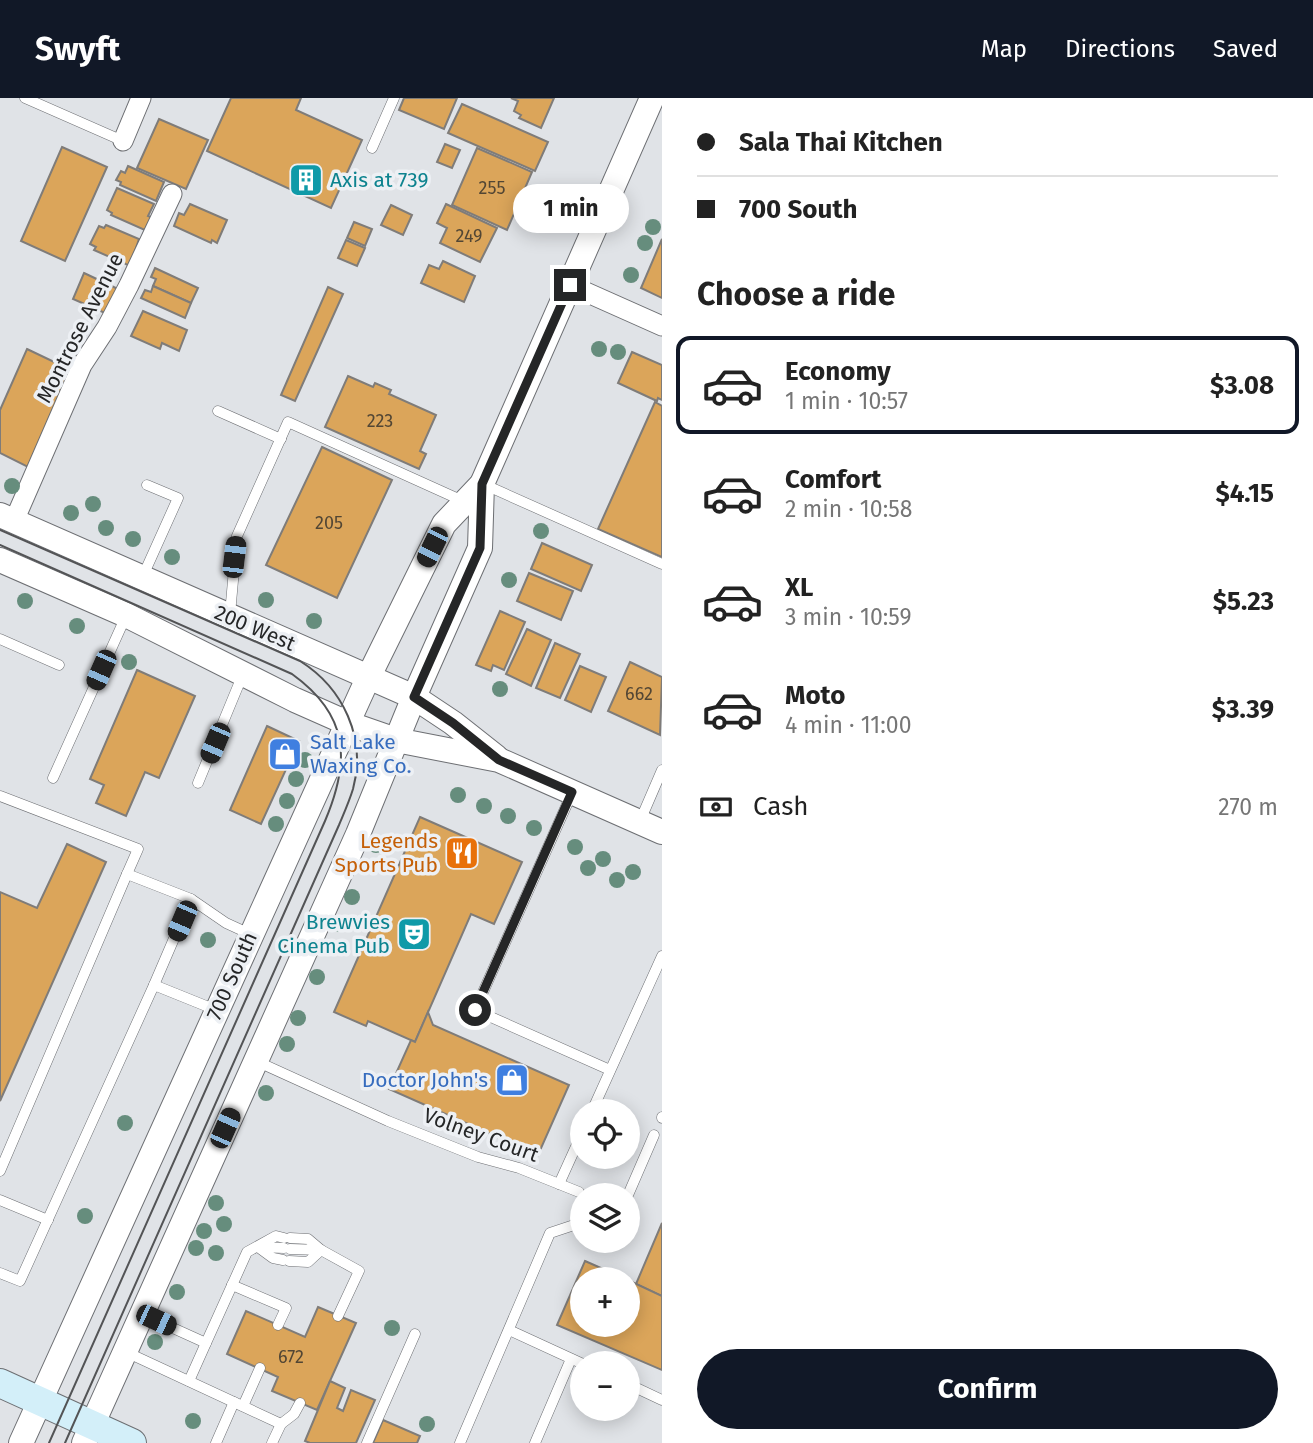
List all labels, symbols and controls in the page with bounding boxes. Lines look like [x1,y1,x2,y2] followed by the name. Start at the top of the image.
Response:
[35,29,120,69] text: Swyft
[981,35,1027,63] text: Map
[1065,35,1175,63] text: Directions
[1213,35,1278,63] text: Saved
[739,127,943,158] text: Sala Thai Kitchen
[287,161,325,199] building icon: Axis at 739
[330,167,428,193] place label: Axis at 739
[479,177,505,199] house number: 255
[512,184,628,232] callout: 1 min
[543,194,599,222] text: 1 min
[739,194,857,225] text: 700 South
[455,225,483,247] house number: 249
[31,249,129,407] street label: Montrose Avenue
[554,269,586,301] route end
[697,275,895,313] text: Choose a ride
[701,354,764,417] icon: car
[785,356,891,387] text: Economy
[1210,370,1274,401] text: $3.08
[785,387,908,415] text: 1 min · 10:57
[367,410,393,432] house number: 223
[701,462,764,525] icon: car
[785,464,881,495] text: Comfort
[1215,478,1274,509] text: $4.15
[785,495,912,523] text: 2 min · 10:58
[315,512,343,534] house number: 205
[414,524,451,570] car
[222,535,247,579] car
[701,570,764,633] icon: car
[785,572,813,603] text: XL
[1213,586,1274,617] text: $5.23
[211,599,300,657] street label: 200 West
[785,603,912,631] text: 3 min · 10:59
[83,647,120,693] car
[701,678,764,741] icon: car
[785,680,845,711] text: Moto
[625,683,653,705] house number: 662
[1212,694,1274,725] text: $3.39
[785,711,912,739] text: 4 min · 11:00
[198,720,233,766] car
[310,729,411,779] place label: Salt Lake Waxing Co.
[266,735,304,773] shop icon: Salt Lake Waxing Co.
[697,788,735,826] icon: cash
[753,791,809,822] text: Cash
[1218,793,1278,821] text: 270 m
[334,828,438,878] place label: Legends Sports Pub
[443,834,481,872] restaurant icon: Legends Sports Pub
[165,898,200,944] car
[277,909,390,959] place label: Brewvies Cinema Pub
[395,915,433,953] theatre icon: Brewvies Cinema Pub
[201,928,263,1024] street label: 700 South
[459,994,491,1026] route start
[493,1061,531,1099] shop icon: Doctor John's
[362,1067,488,1093] place label: Doctor John's
[570,1099,640,1421] map controls
[570,1099,640,1169] button: locate
[420,1102,543,1168] street label: Volney Court
[207,1105,244,1151] car
[570,1183,640,1253] button: layers
[570,1267,640,1337] button: +
[133,1302,180,1338] car
[278,1346,304,1368] house number: 672
[697,1349,1278,1429] button: Confirm
[570,1351,640,1421] button: −

